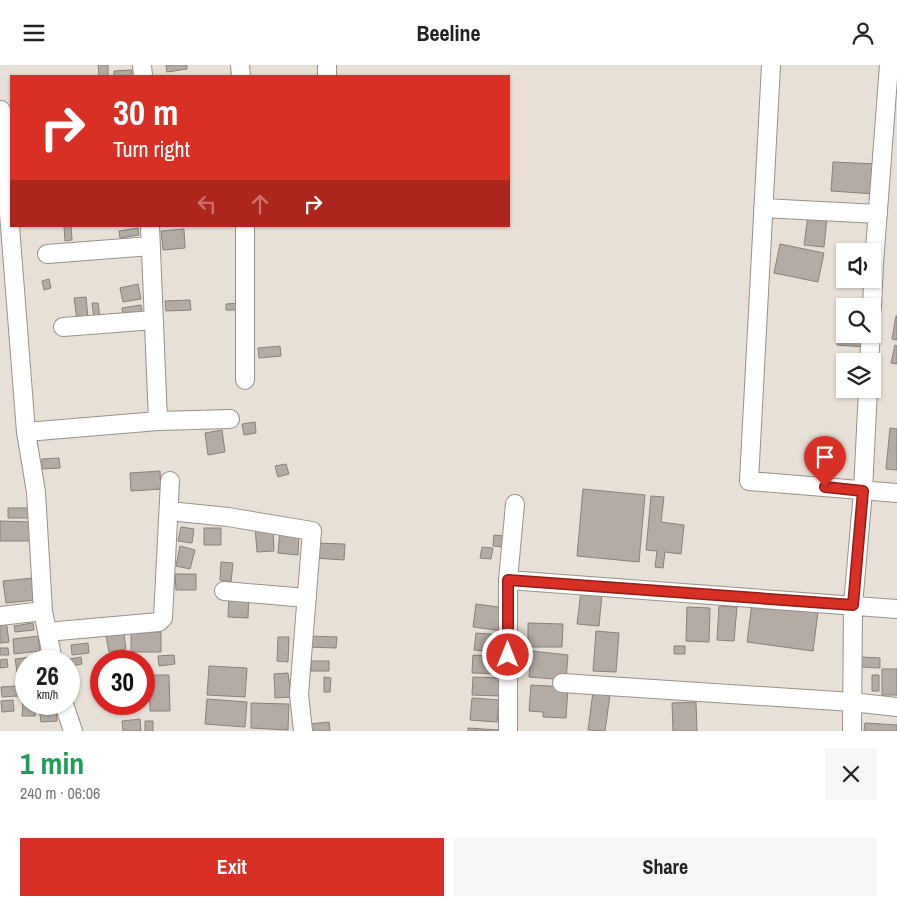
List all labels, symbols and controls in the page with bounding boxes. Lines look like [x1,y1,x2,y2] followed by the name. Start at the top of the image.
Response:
[416,18,481,48] text: Beeline
[20,19,48,47] icon: menu
[849,19,877,47] icon: person
[113,89,178,136] text: 30 m
[30,95,95,160] icon: right
[113,134,190,164] text: Turn right
[193,190,221,218] icon: left
[246,190,274,218] icon: ahead
[299,190,327,218] icon: right
[836,243,881,398] map controls
[836,243,881,288] button: sound
[836,298,881,343] button: search
[836,353,881,398] button: layers
[804,436,846,487] pin
[811,443,839,471] icon: arrive
[481,628,533,680] position arrow
[90,650,155,715] speed limit sign: 30
[36,659,59,693] text: 26
[37,687,58,703] text: km/h
[20,743,84,783] text: 1 min
[825,748,877,800] button: close
[20,782,100,804] text: 240 m · 06:06
[20,838,444,896] button: Exit
[454,838,877,896] button: Share

